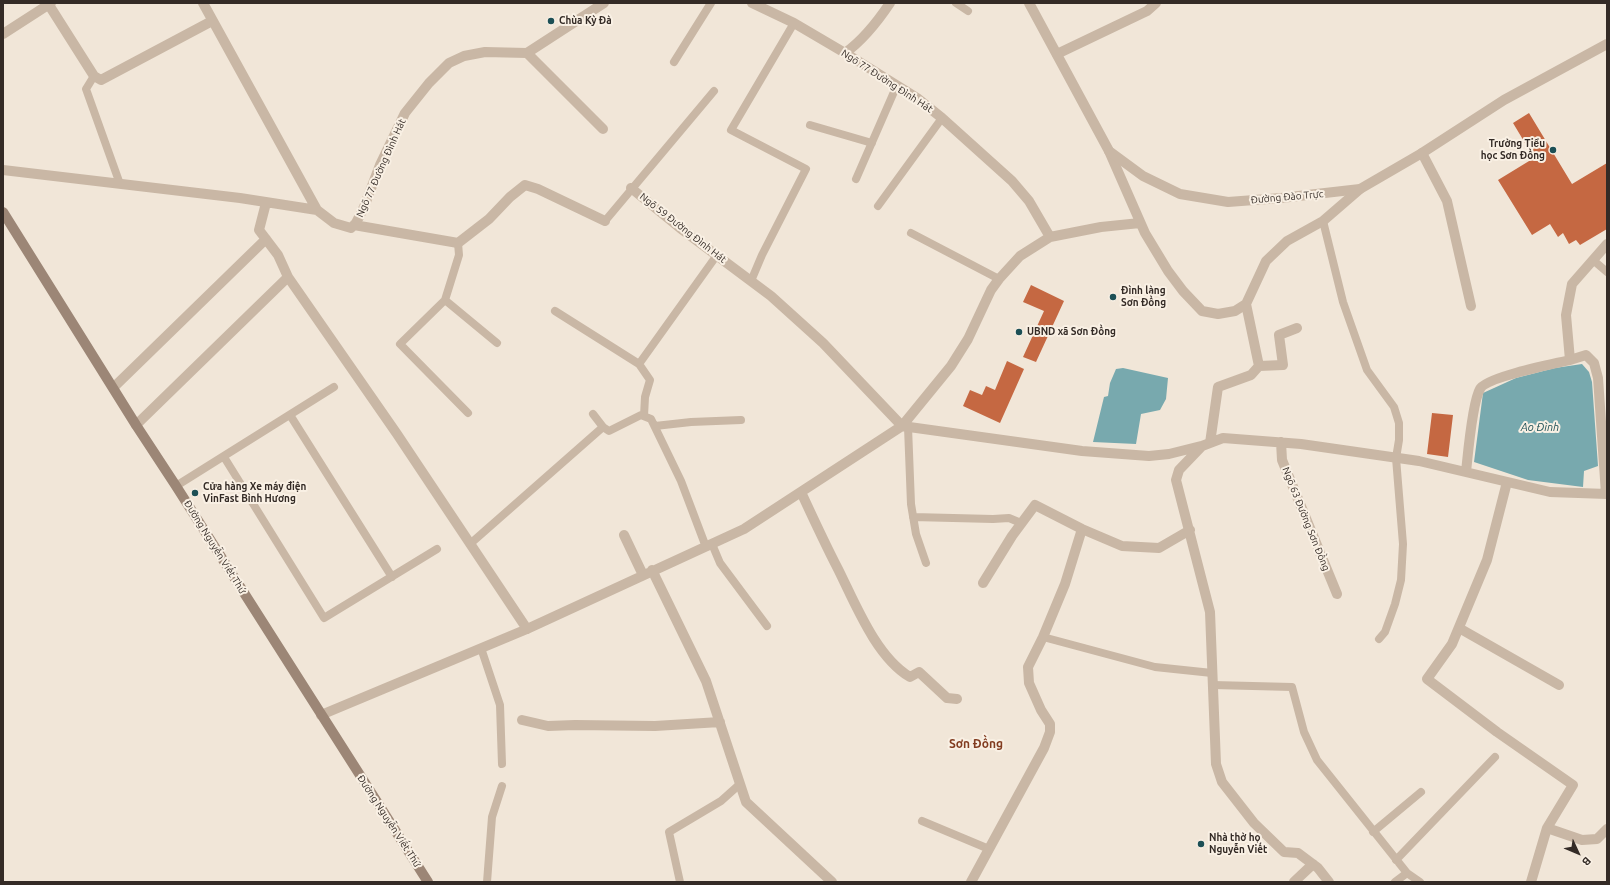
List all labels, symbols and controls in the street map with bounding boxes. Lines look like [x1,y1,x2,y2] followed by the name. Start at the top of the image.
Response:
[559,15,612,27] place label: Chùa Kỳ Đà
[546,16,556,26] marker: Chùa Kỳ Đà
[839,47,935,115] street label: Ngõ 77 Đường Đình Hát
[354,117,408,219] street label: Ngõ 77 Đường Đình Hát
[1481,138,1545,162] place label: Trường Tiểu học Sơn Đồng
[1548,145,1558,155] marker: Trường Tiểu học Sơn Đồng
[1250,188,1324,206] street label: Đường Đào Trực
[637,190,729,266] street label: Ngõ 59 Đường Đình Hát
[1121,285,1166,308] place label: Đình làng Sơn Đồng
[1108,292,1118,302] marker: Đình làng Sơn Đồng
[1027,326,1116,338] place label: UBND xã Sơn Đồng
[1014,327,1024,337] marker: UBND xã Sơn Đồng
[1521,420,1559,434] water label: Ao Đình
[1280,465,1332,573] street label: Ngõ 63 Đường Sơn Đồng
[203,481,306,504] place label: Cửa hàng Xe máy điện VinFast Bình Hương
[190,488,200,498] marker: Cửa hàng Xe máy điện VinFast Bình Hương
[181,498,249,596] street label: Đường Nguyễn Viết Thứ
[949,737,1003,751] district label: Sơn Đồng
[355,773,423,869] street label: Đường Nguyễn Viết Thứ
[1209,832,1267,856] place label: Nhà thờ họ Nguyễn Viết
[1558,833,1598,873] north arrow
[1196,839,1206,849] marker: Nhà thờ họ Nguyễn Viết
[1580,855,1593,868] text: B

